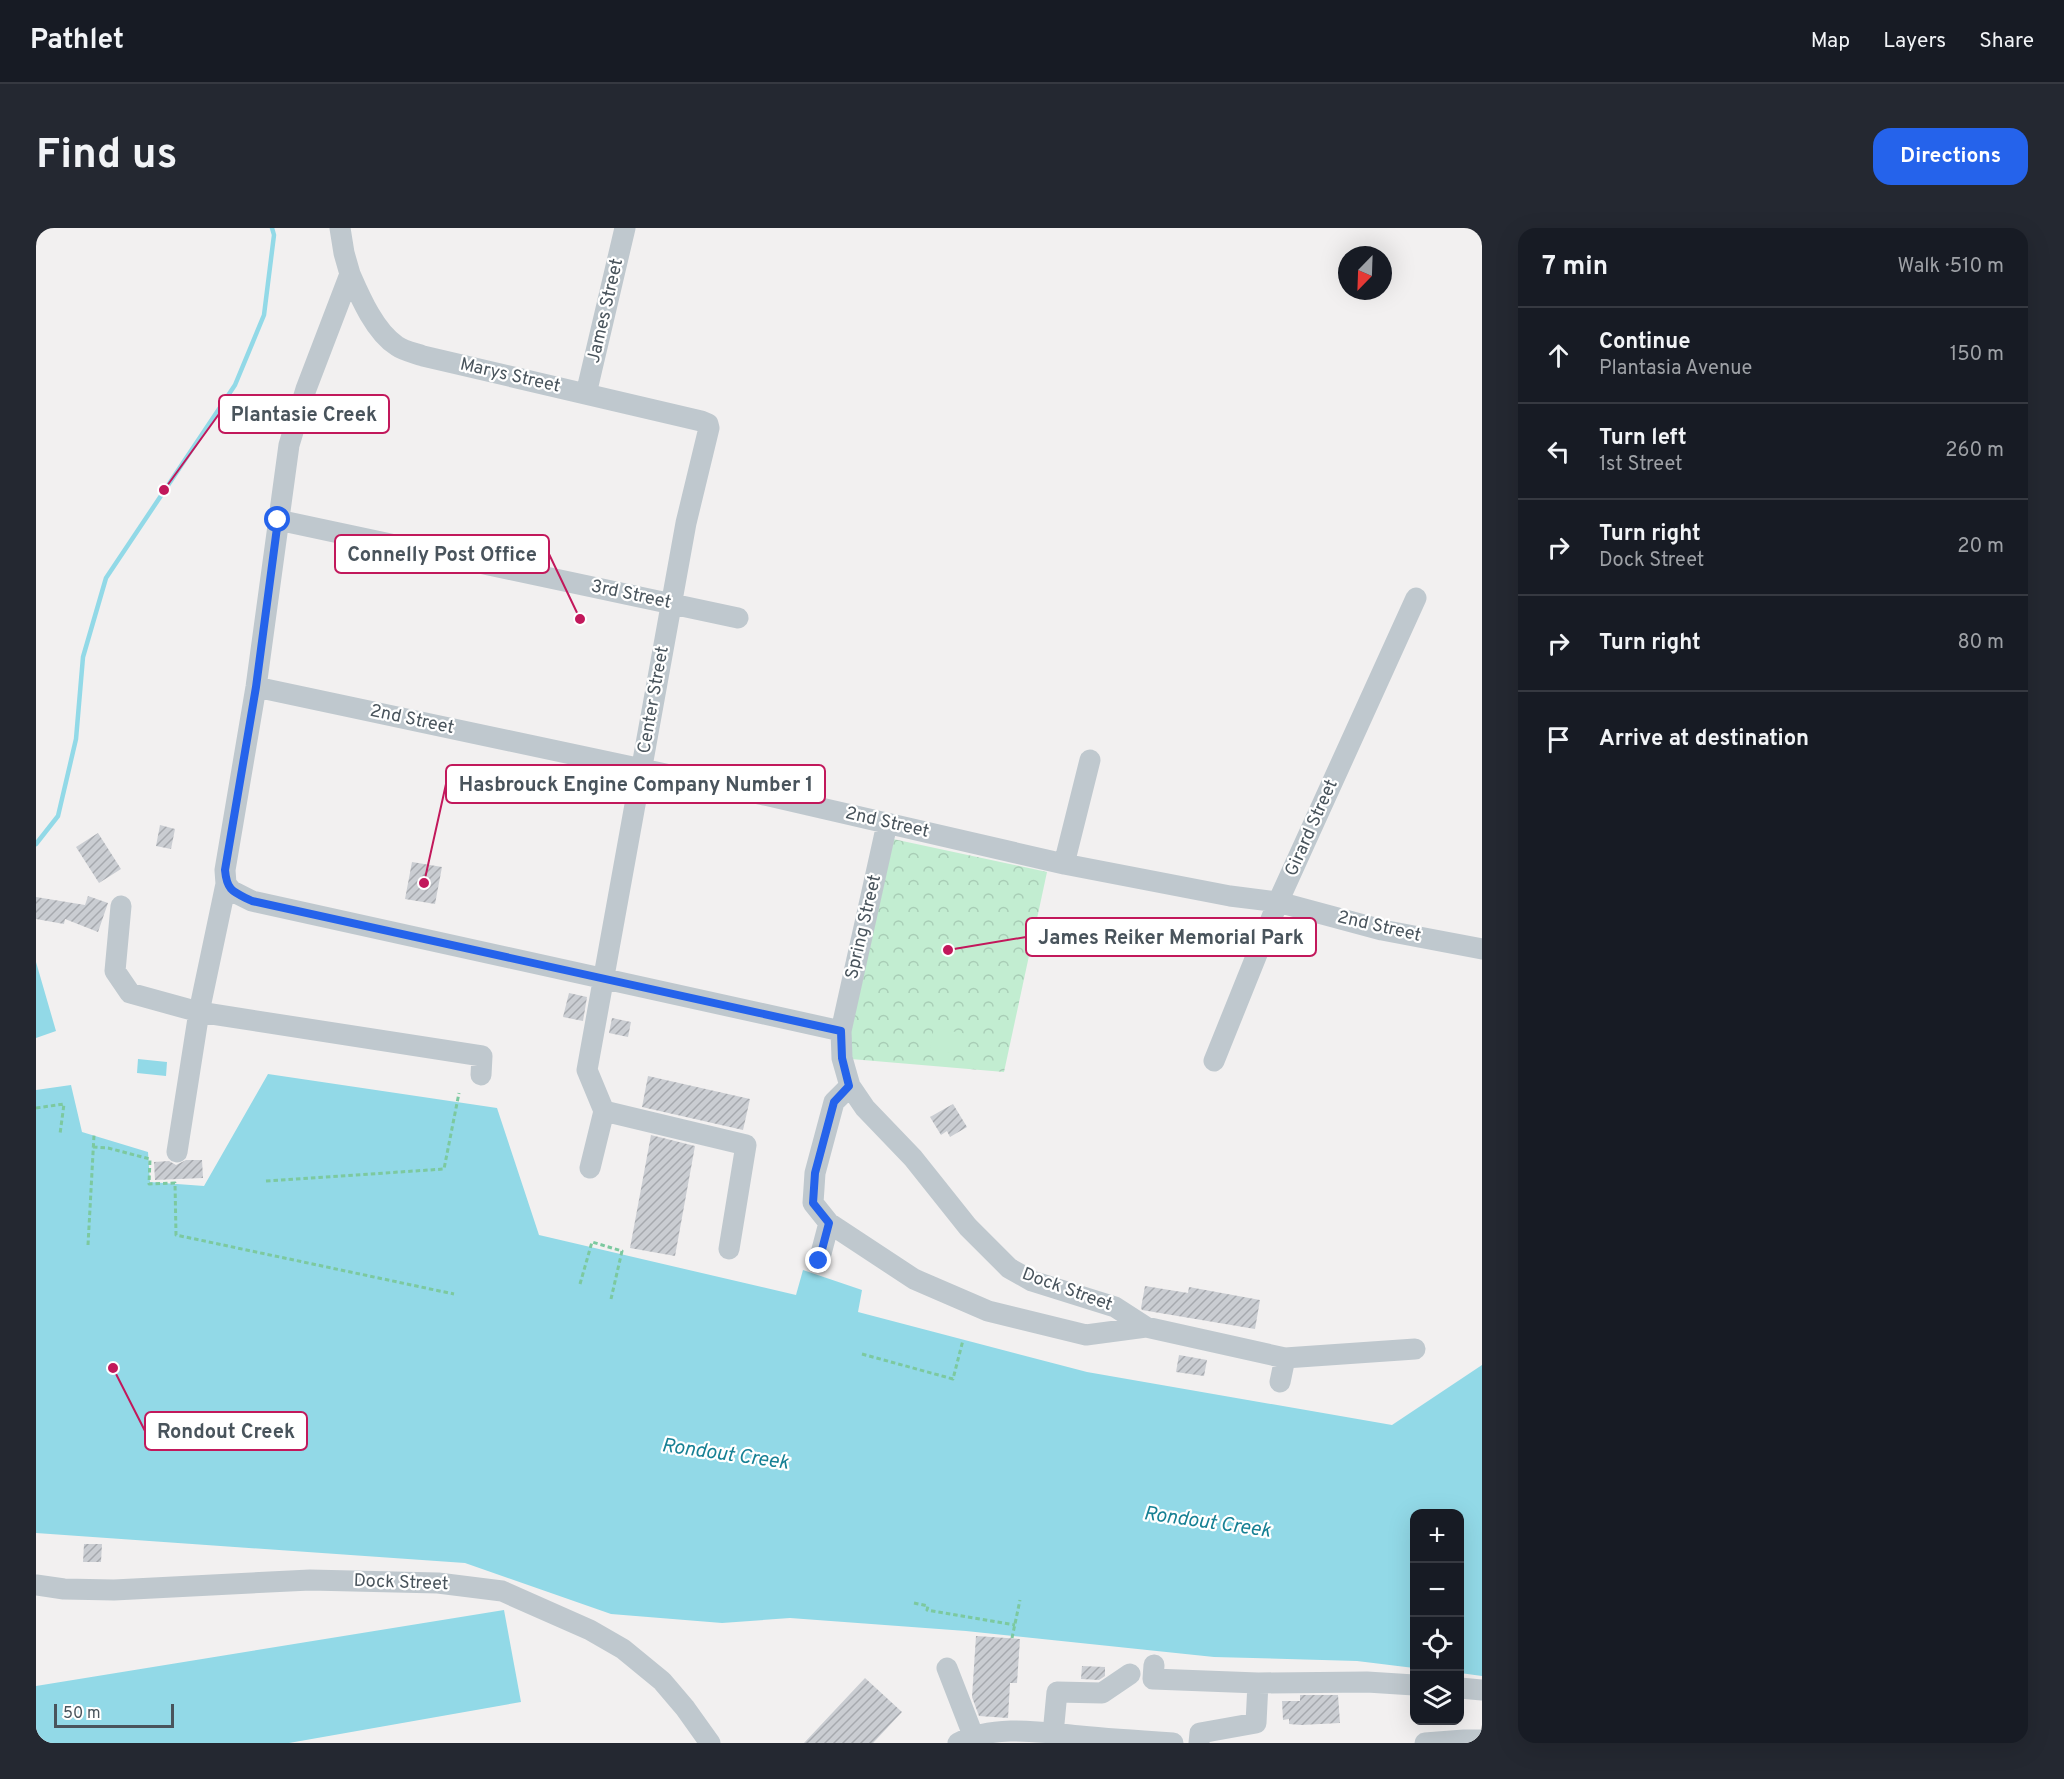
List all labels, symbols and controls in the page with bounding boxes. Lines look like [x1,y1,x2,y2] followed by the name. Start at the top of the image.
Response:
[30,23,124,59] text: Pathlet
[1811,28,1850,55] text: Map
[1883,28,1946,55] text: Layers
[1979,28,2034,55] text: Share
[1873,128,2028,185] button: Directions
[36,130,177,183] text: Find us
[1338,246,1392,300] north arrow
[1542,251,1608,284] text: 7 min
[1898,254,2004,280] text: Walk · 510 m
[583,256,629,366] street label: James Street
[1599,329,1690,356] text: Continue
[1542,339,1575,372] icon: ahead
[1950,342,2004,368] text: 150 m
[458,353,562,399] street label: Marys Street
[1599,356,1752,382] text: Plantasia Avenue
[219,395,389,433] callout: Plantasie Creek
[231,403,377,429] text: Plantasie Creek
[1599,425,1687,452] text: Turn left
[1542,435,1575,468] icon: left
[1945,438,2004,464] text: 260 m
[1599,452,1683,478] text: 1st Street
[264,506,290,532] route start
[1599,521,1701,548] text: Turn right
[1542,531,1575,564] icon: right
[1957,534,2004,560] text: 20 m
[335,535,549,573] callout: Connelly Post Office
[347,543,537,569] text: Connelly Post Office
[1599,548,1704,574] text: Dock Street
[589,575,673,615] street label: 3rd Street
[1542,627,1575,660] icon: right
[1599,630,1701,657] text: Turn right
[1958,630,2004,656] text: 80 m
[633,644,675,756] street label: Center Street
[368,700,456,740] street label: 2nd Street
[1542,723,1575,756] icon: arrive
[1599,726,1809,753] text: Arrive at destination
[446,765,825,803] callout: Hasbrouck Engine Company Number 1
[459,773,813,799] text: Hasbrouck Engine Company Number 1
[1280,776,1344,880] street label: Girard Street
[843,802,931,844] street label: 2nd Street
[841,872,887,982] street label: Spring Street
[1335,906,1423,948] street label: 2nd Street
[1026,918,1316,956] callout: James Reiker Memorial Park
[1038,926,1304,952] text: James Reiker Memorial Park
[805,1247,831,1273] route end
[1019,1263,1115,1317] street label: Dock Street
[145,1412,307,1450] callout: Rondout Creek
[157,1420,295,1446] text: Rondout Creek
[660,1433,791,1477] water label: Rondout Creek
[1142,1501,1273,1545] water label: Rondout Creek
[1410,1509,1464,1725] map controls
[1410,1509,1464,1563] button: +
[1410,1563,1464,1617] button: −
[353,1570,449,1596] street label: Dock Street
[1410,1617,1464,1671] button: locate
[1410,1671,1464,1725] button: layers
[54,1701,174,1728] scale bar
[63,1704,101,1724] text: 50 m

